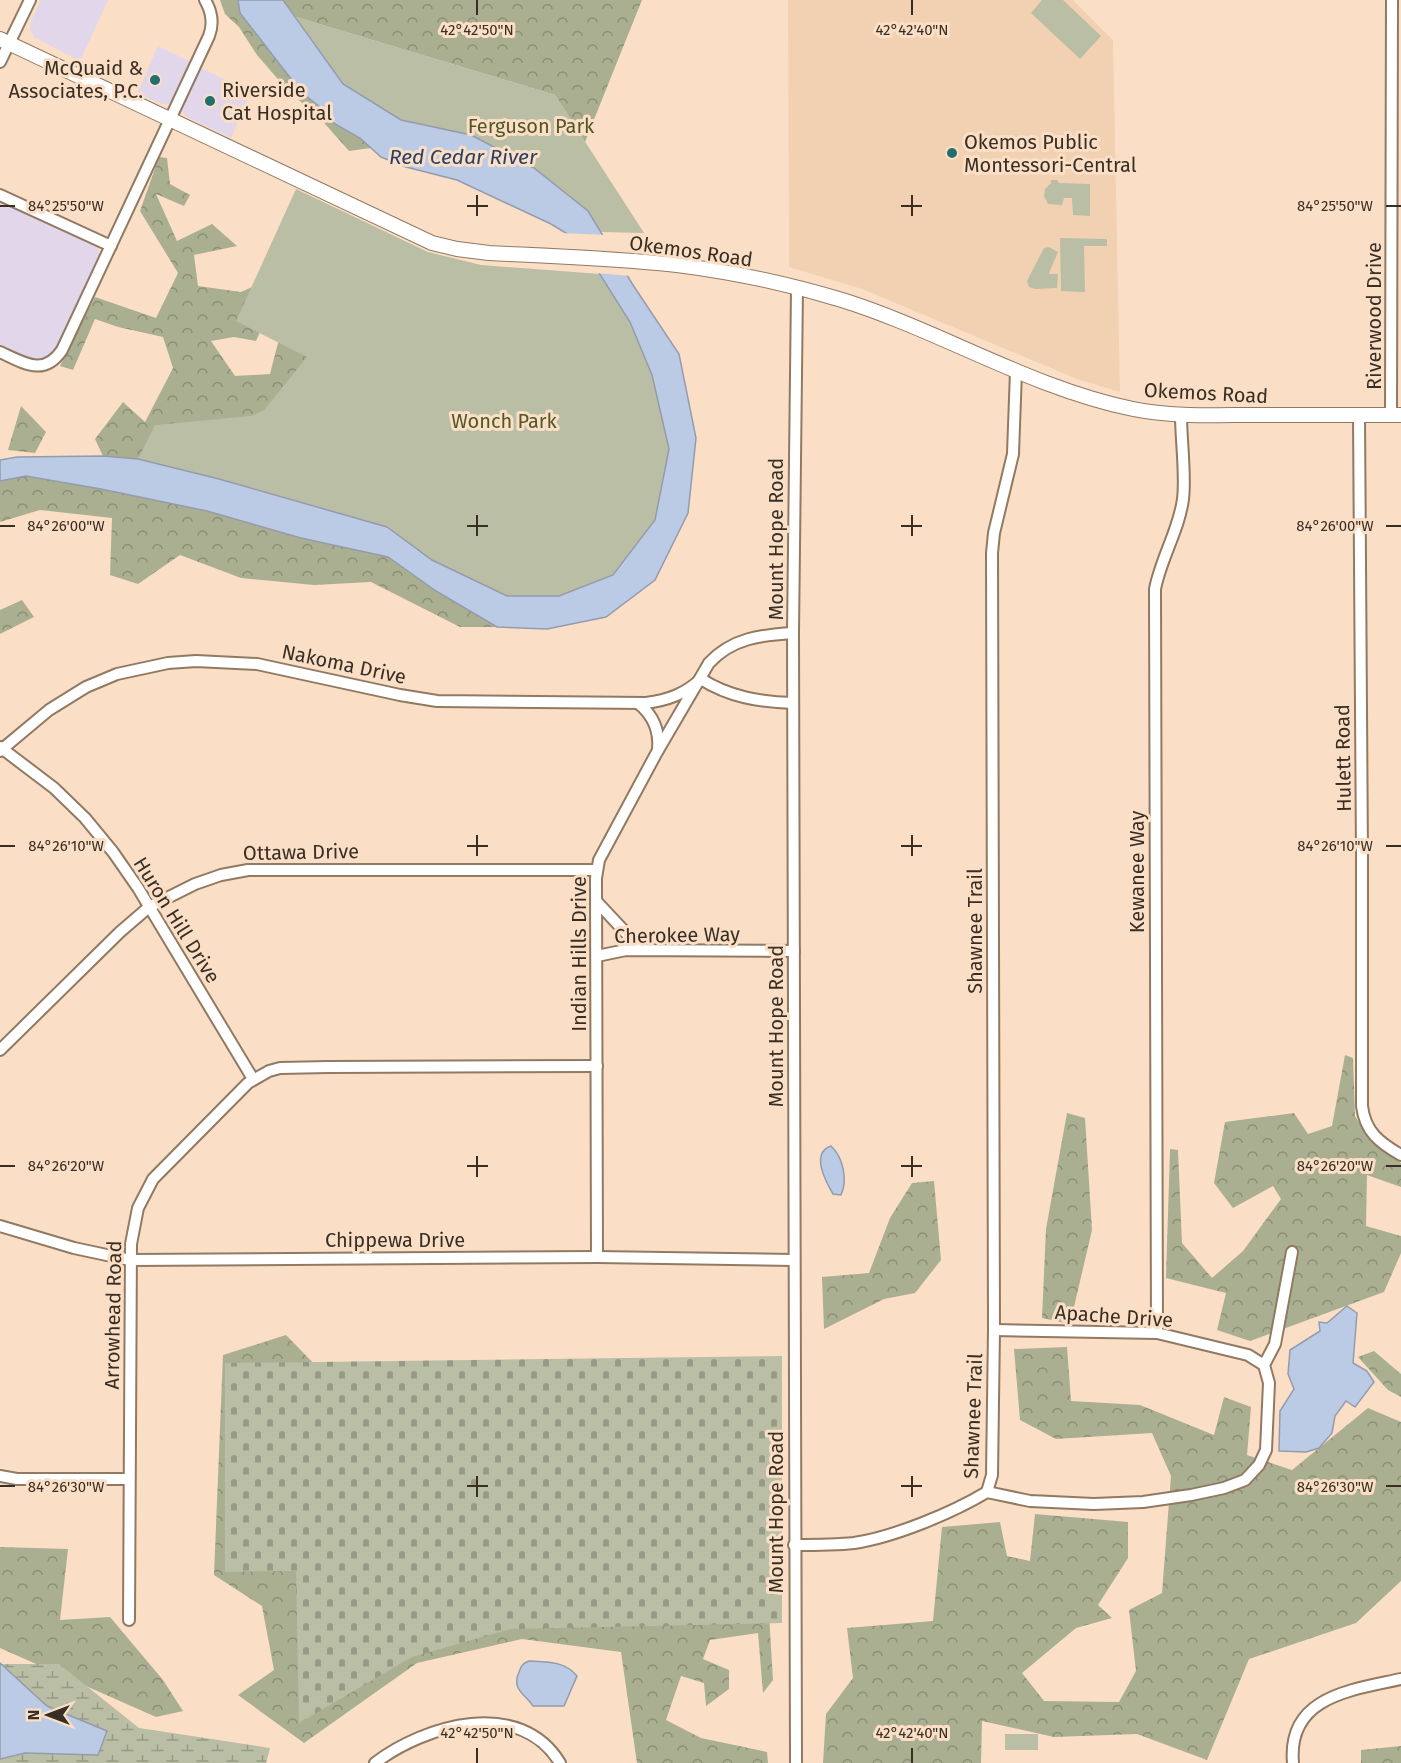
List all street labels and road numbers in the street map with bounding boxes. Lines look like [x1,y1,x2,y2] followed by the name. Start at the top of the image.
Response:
[628,230,754,272] street label: Okemos Road
[1362,242,1386,390] street label: Riverwood Drive
[1143,378,1269,408] street label: Okemos Road
[764,458,788,620] street label: Mount Hope Road
[280,639,408,689] street label: Nakoma Drive
[1330,704,1356,812] street label: Hulett Road
[1125,811,1149,933] street label: Kewanee Way
[243,839,359,865] street label: Ottawa Drive
[129,852,225,988] street label: Huron Hill Drive
[963,868,987,994] street label: Shawnee Trail
[567,876,591,1032] street label: Indian Hills Drive
[614,922,740,948] street label: Cherokee Way
[764,945,788,1107] street label: Mount Hope Road
[325,1228,465,1252] street label: Chippewa Drive
[100,1240,126,1390] street label: Arrowhead Road
[1054,1300,1174,1332] street label: Apache Drive
[959,1353,987,1479] street label: Shawnee Trail
[764,1431,788,1593] street label: Mount Hope Road

